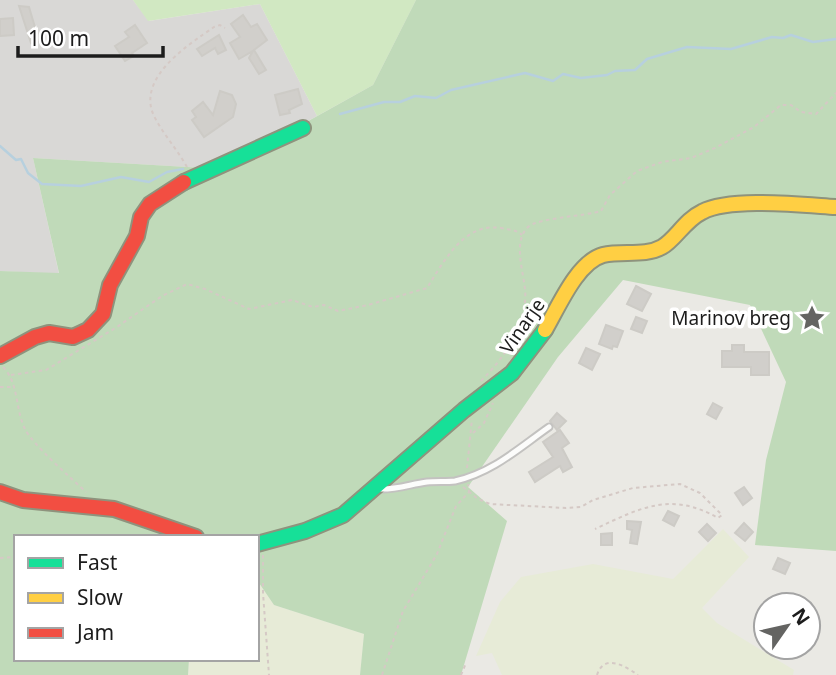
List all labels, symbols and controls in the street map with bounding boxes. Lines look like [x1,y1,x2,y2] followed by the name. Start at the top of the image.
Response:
[18,14,163,58] scale bar
[28,24,89,52] text: 100 m
[494,293,550,359] street label: Vinarje
[797,303,827,333] place icon: Marinov breg
[671,305,791,331] place label: Marinov breg
[14,535,259,661] legend
[77,548,118,576] text: Fast
[77,583,123,611] text: Slow
[752,591,822,661] north arrow
[786,603,816,630] text: N
[75,618,114,646] text: Jam

